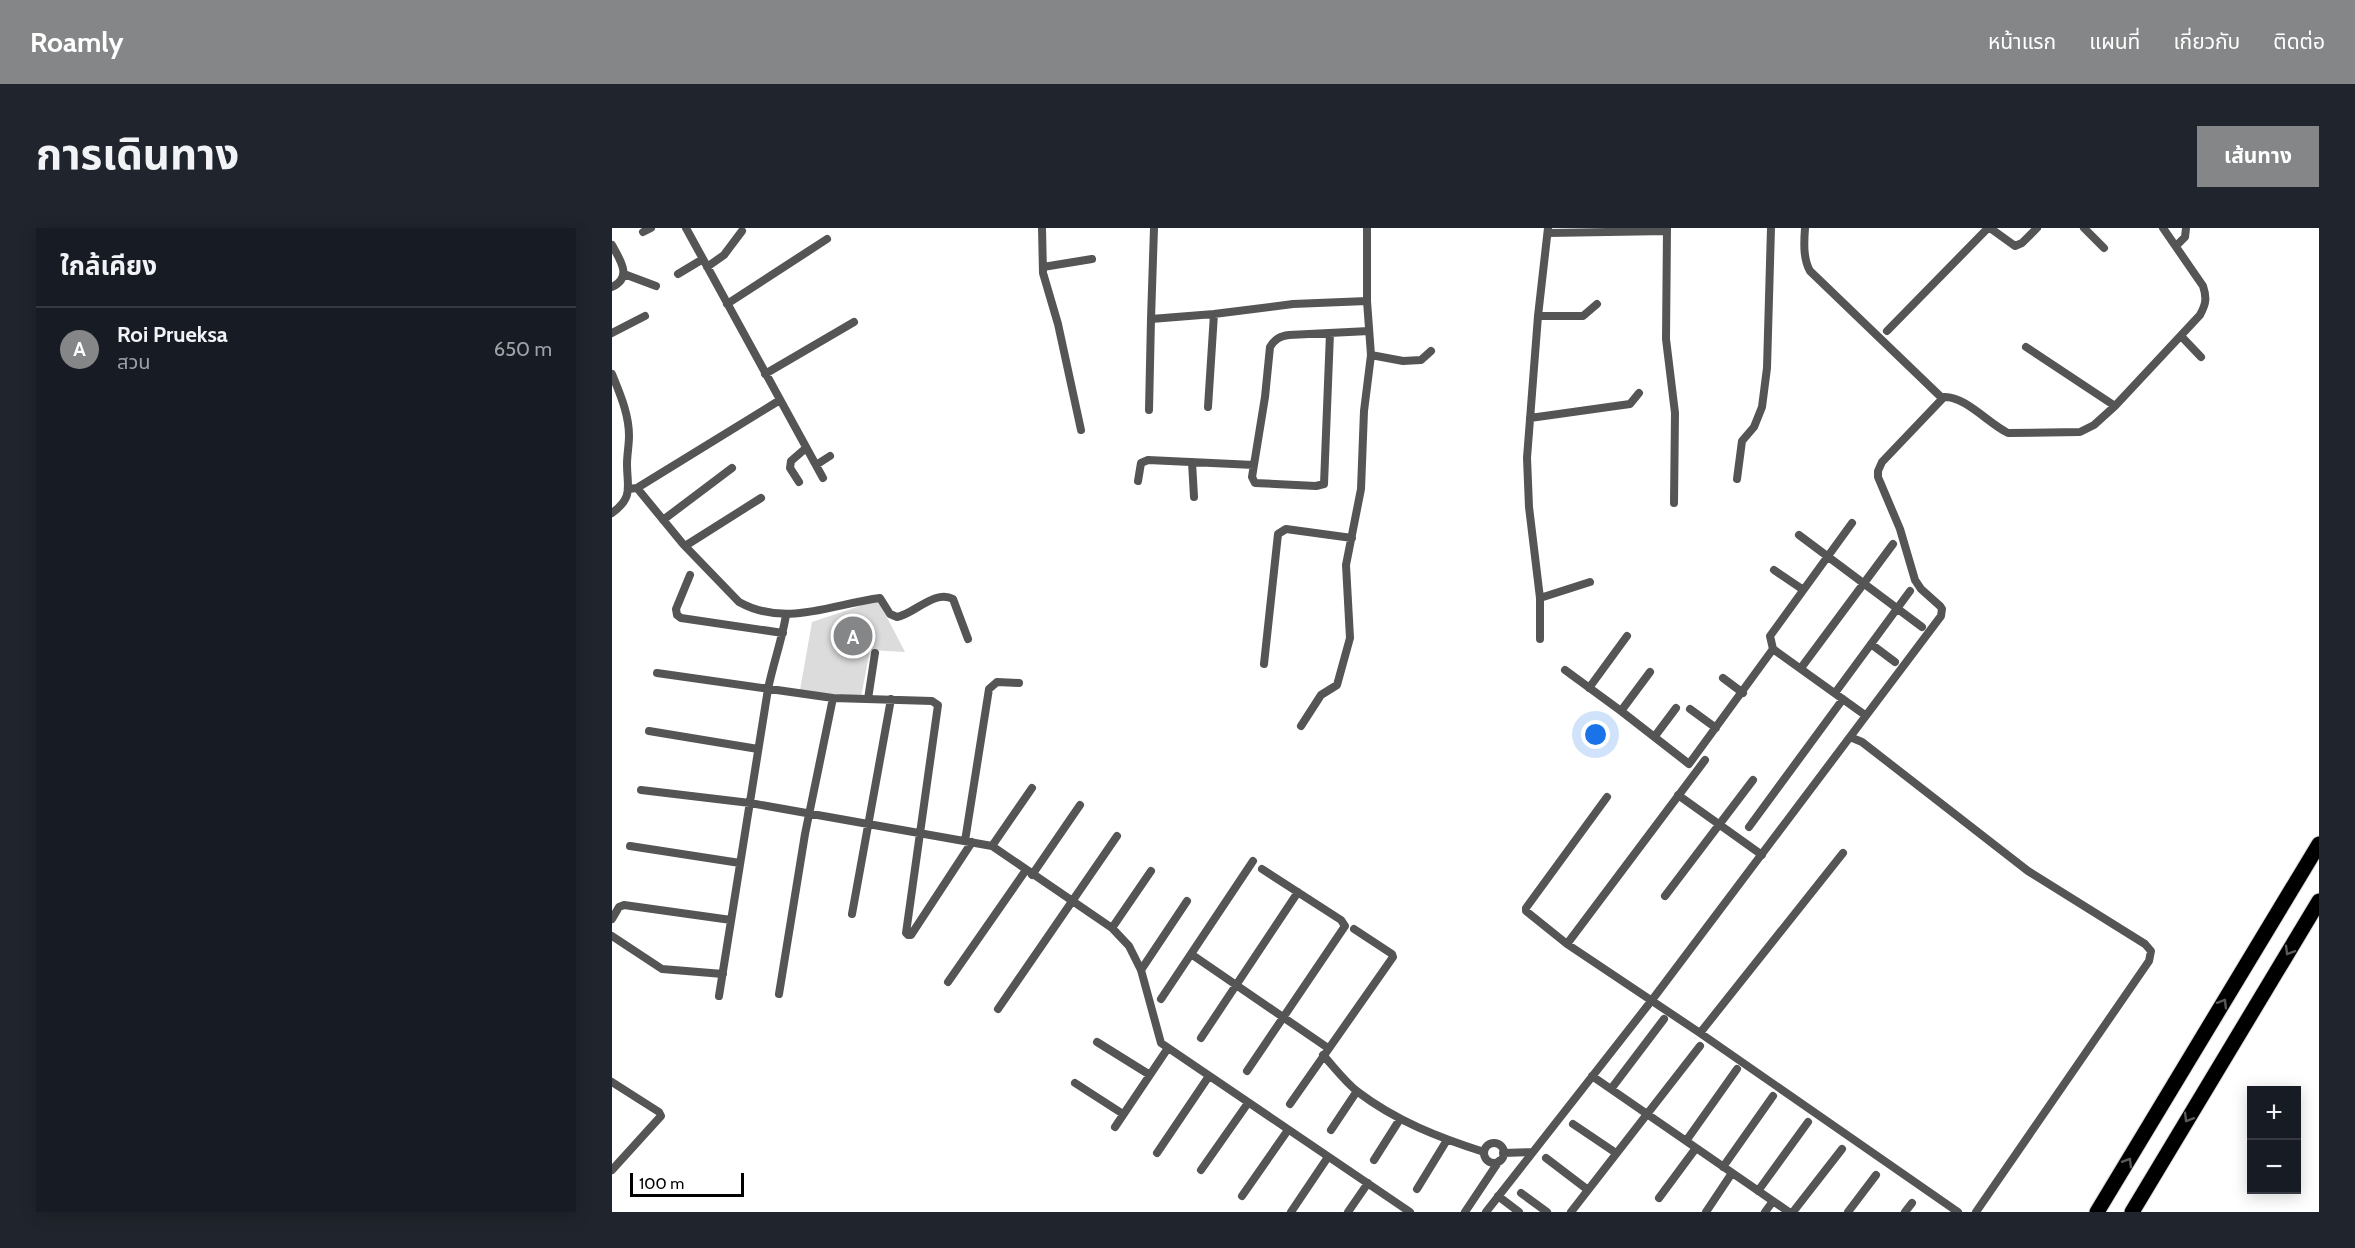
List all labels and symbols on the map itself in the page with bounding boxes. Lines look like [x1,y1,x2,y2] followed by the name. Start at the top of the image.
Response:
[834,614,872,658] pin: A
[1581,720,1610,749] your location
[2284,945,2296,955] one-way arrow
[2216,999,2228,1009] one-way arrow
[2184,1112,2196,1122] one-way arrow
[2120,1158,2132,1168] one-way arrow
[630,1170,744,1198] scale bar

